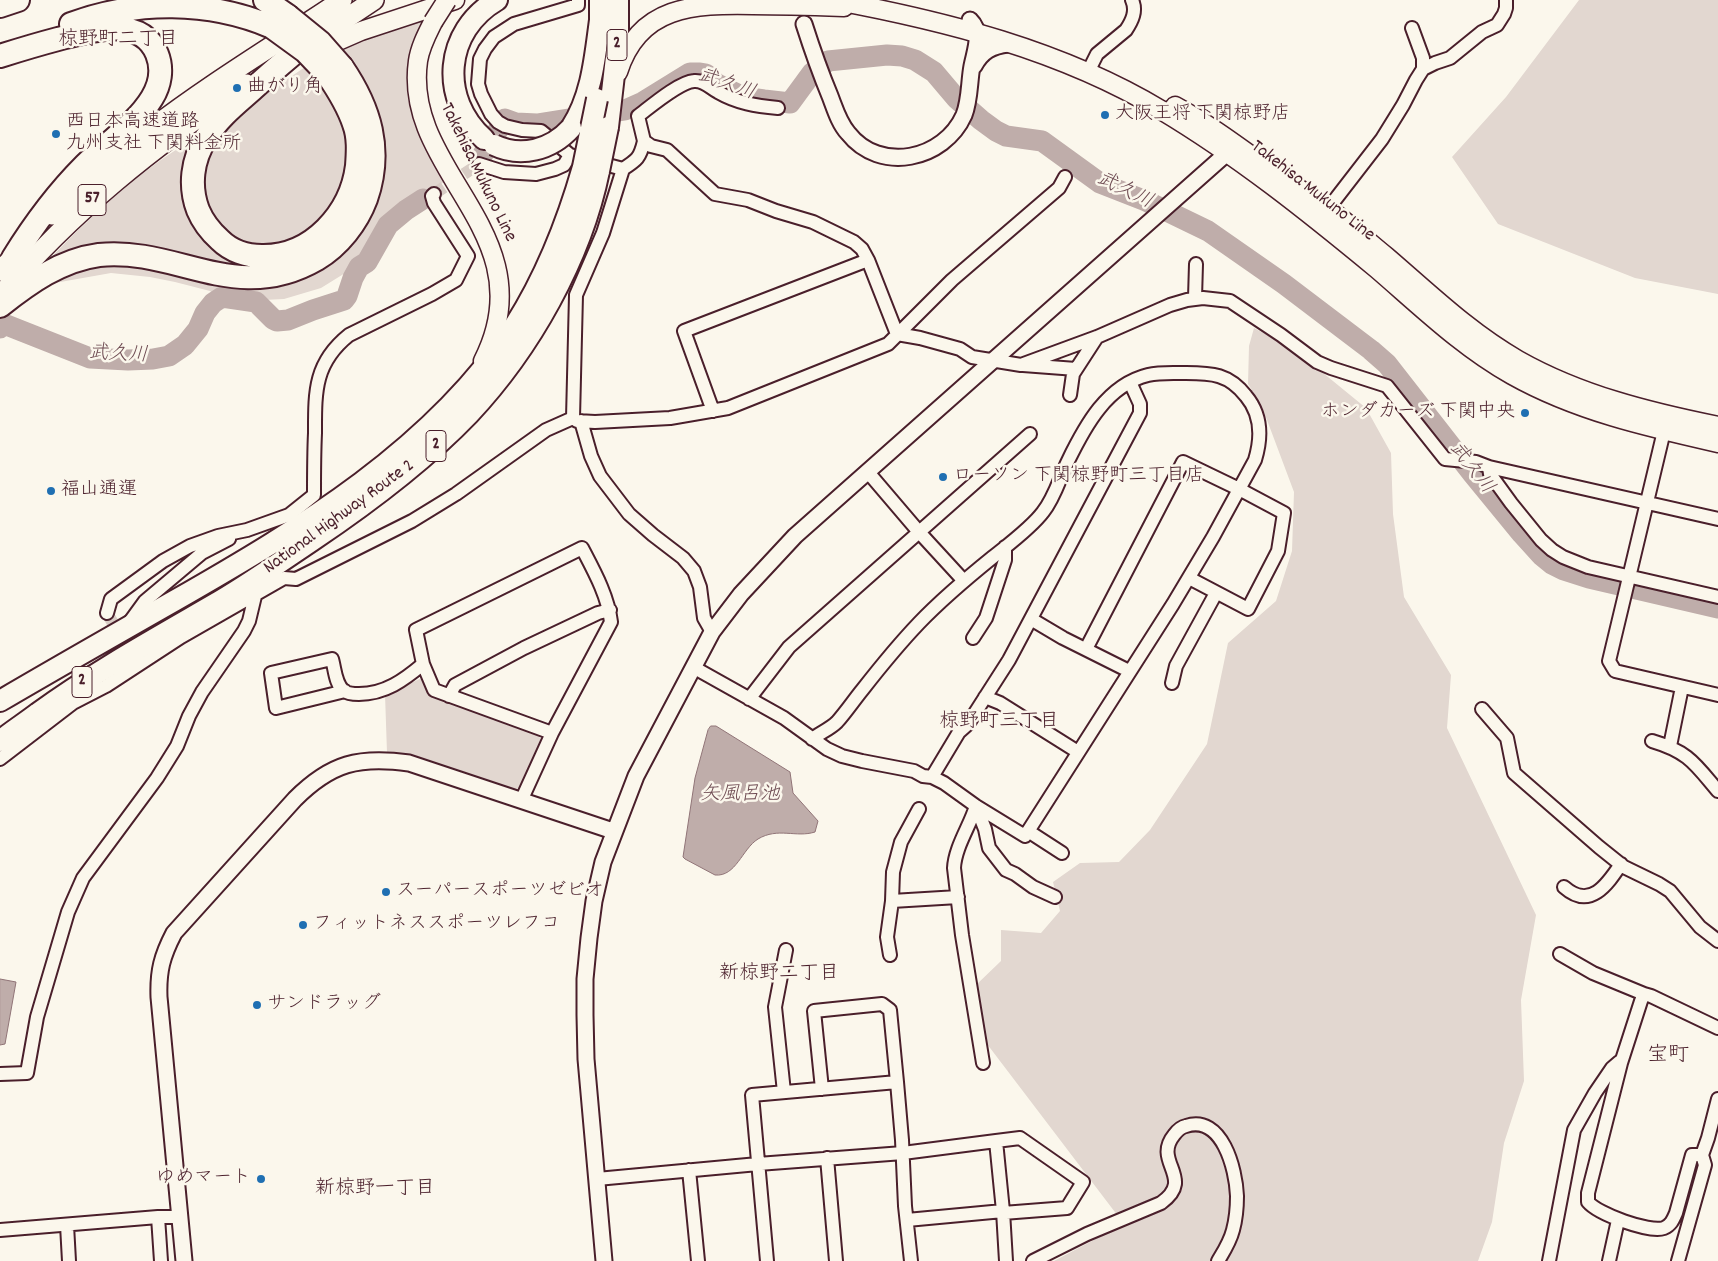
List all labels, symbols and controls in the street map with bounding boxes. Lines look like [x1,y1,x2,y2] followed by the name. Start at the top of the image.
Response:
[58,29,178,53] district label: 椋野町二丁目
[607,30,627,60] road number: 2
[694,65,758,107] water label: 武久川
[247,77,323,99] place label: 曲がり角
[231,82,243,94] marker: 曲がり角
[434,100,520,246] street label: Takehisa Mukuno Line
[1115,104,1290,126] place label: 大阪王将 下関椋野店
[1099,109,1111,121] marker: 大阪王将 下関椋野店
[66,112,241,156] place label: 西日本高速道路 九州支社 下関料金所
[50,128,62,140] marker: 西日本高速道路 九州支社 下関料金所
[1245,136,1379,248] street label: Takehisa Mukuno Line
[1092,168,1156,216] water label: 武久川
[78,184,106,216] road number: 57
[87,342,149,370] water label: 武久川
[1321,402,1515,424] place label: ホンダカーズ 下関中央
[1519,407,1531,419] marker: ホンダカーズ 下関中央
[426,431,446,462] road number: 2
[1442,438,1498,500] water label: 武久川
[260,456,420,580] street label: National Highway Route 2
[953,466,1204,488] place label: ローソン 下関椋野町三丁目店
[937,471,949,483] marker: ローソン 下関椋野町三丁目店
[61,480,137,502] place label: 福山通運
[45,485,57,497] marker: 福山通運
[72,666,92,698] road number: 2
[939,711,1059,735] district label: 椋野町三丁目
[700,784,780,808] water label: 矢風呂池
[396,881,604,903] place label: スーパースポーツゼビオ
[380,886,392,898] marker: スーパースポーツゼビオ
[313,914,560,936] place label: フィットネススポーツレフコ
[297,919,309,931] marker: フィットネススポーツレフコ
[719,963,839,987] district label: 新椋野二丁目
[267,994,381,1016] place label: サンドラッグ
[251,999,263,1011] marker: サンドラッグ
[1647,1044,1689,1070] district label: 宝町
[156,1168,251,1190] place label: ゆめマート
[255,1173,267,1185] marker: ゆめマート
[315,1178,435,1202] district label: 新椋野一丁目

